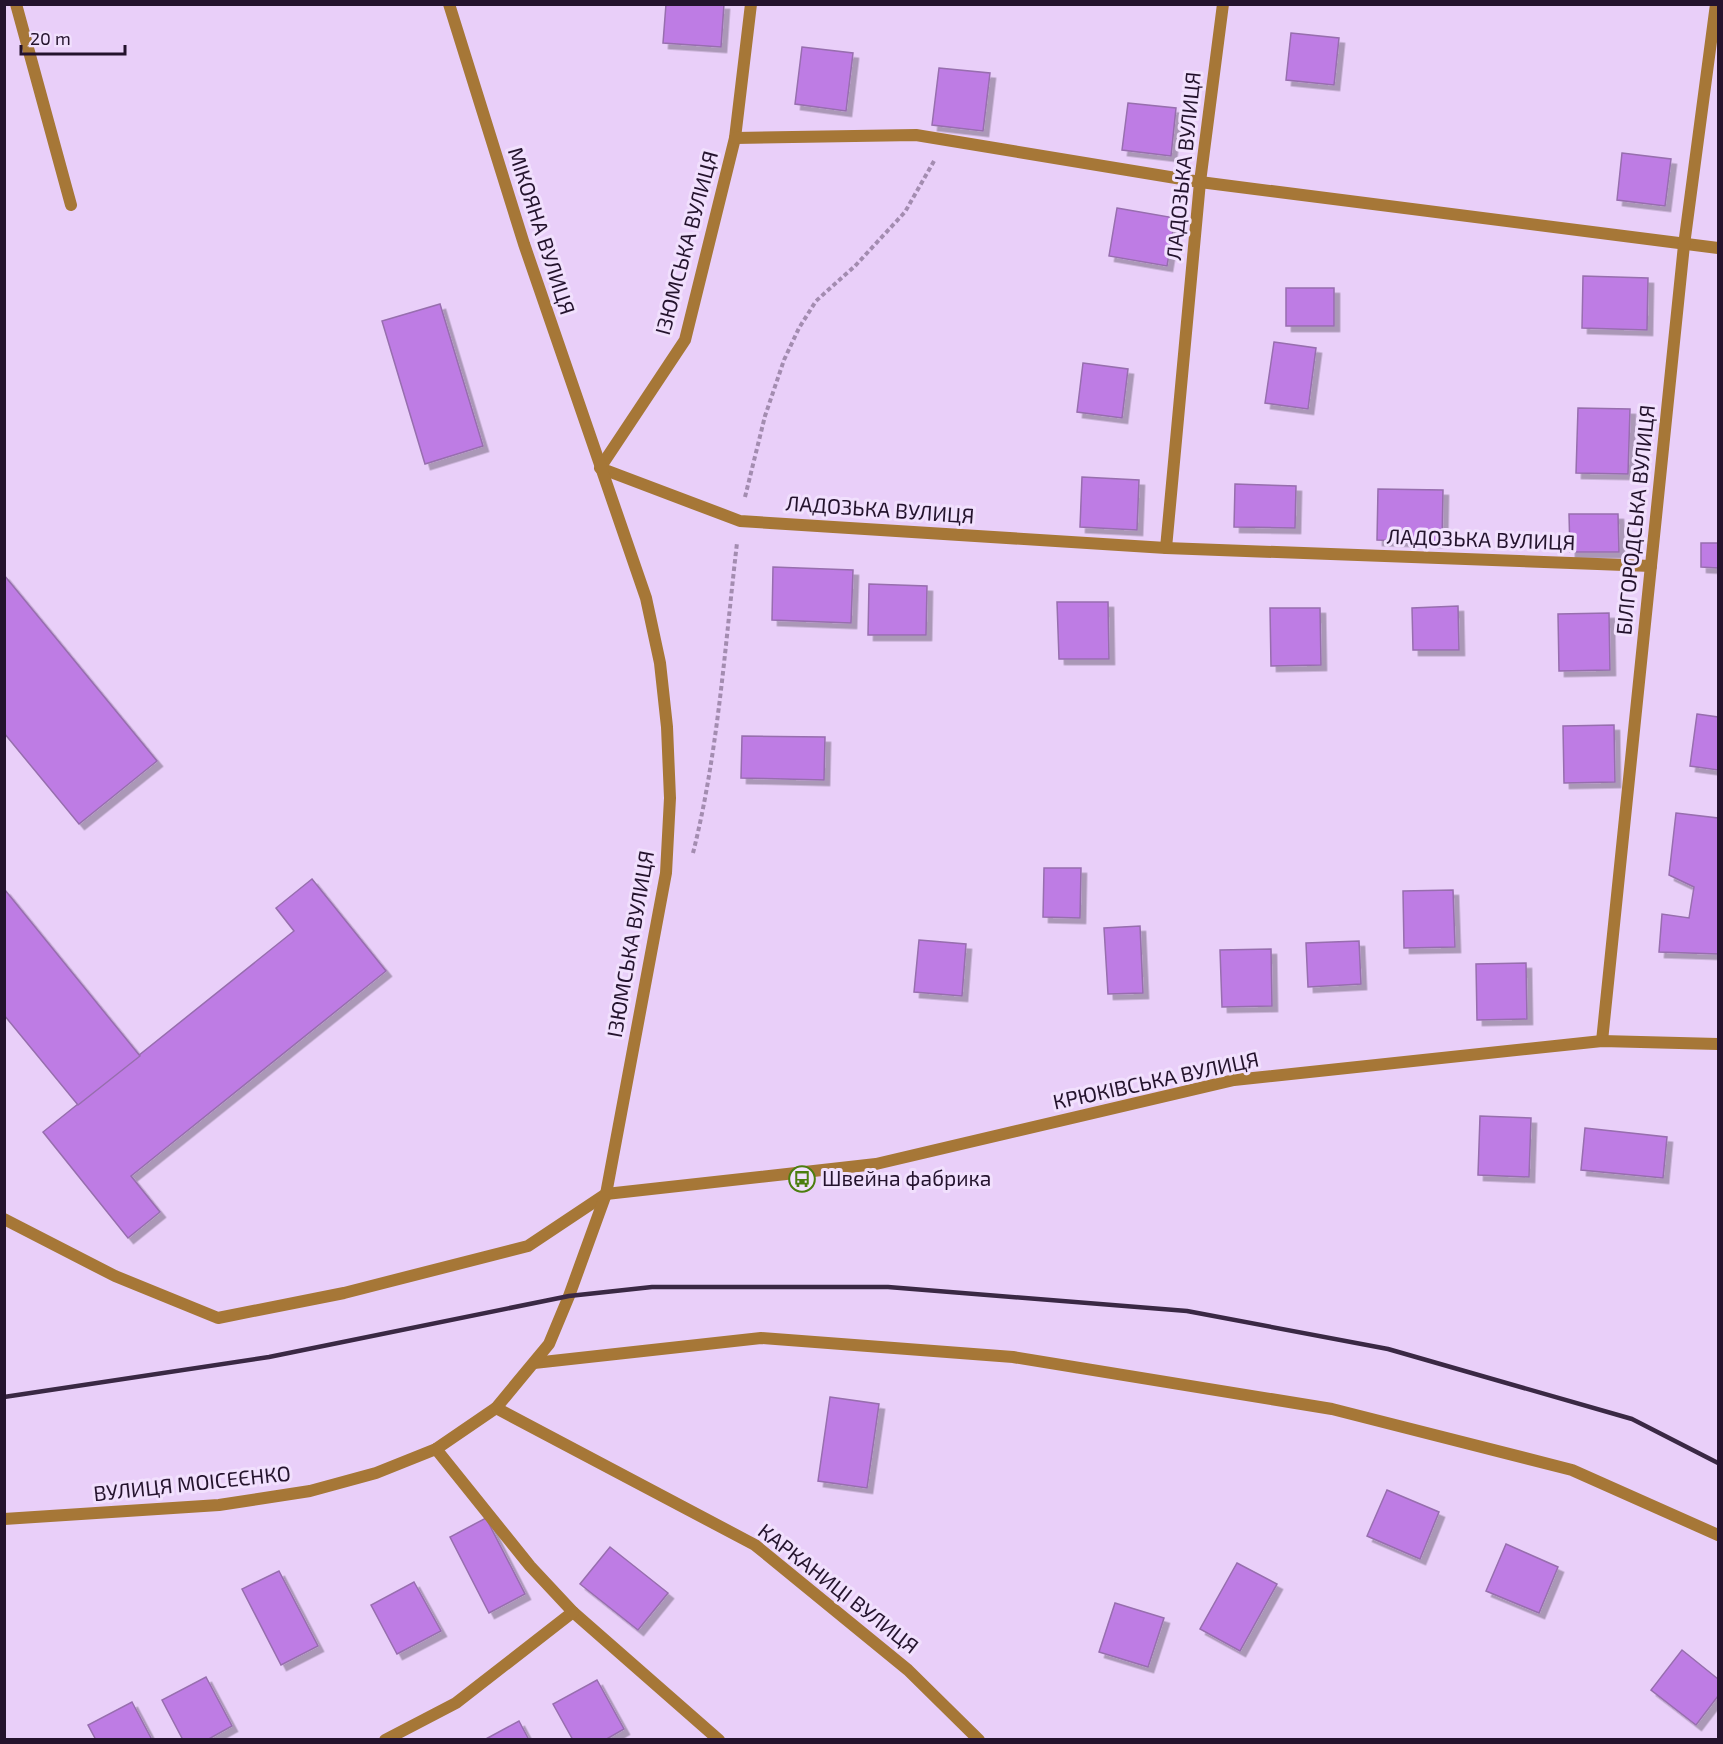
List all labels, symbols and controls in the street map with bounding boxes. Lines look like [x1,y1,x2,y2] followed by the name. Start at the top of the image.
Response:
[21,18,124,56] scale bar
[30,27,71,49] text: 20 m
[1160,71,1205,261] street label: ЛАДОЗЬКА ВУЛИЦЯ
[504,144,581,317] street label: МІКОЯНА ВУЛИЦЯ
[649,148,722,337] street label: ІЗЮМСЬКА ВУЛИЦЯ
[1610,404,1659,636] street label: БІЛГОРОДСЬКА ВУЛИЦЯ
[785,489,975,528] street label: ЛАДОЗЬКА ВУЛИЦЯ
[1386,523,1576,554] street label: ЛАДОЗЬКА ВУЛИЦЯ
[601,848,658,1039] street label: ІЗЮМСЬКА ВУЛИЦЯ
[1050,1045,1261,1114] street label: КРЮКІВСЬКА ВУЛИЦЯ
[787,1164,817,1194] bus stop icon: Швейна фабрика
[822,1165,991,1190] place label: Швейна фабрика
[92,1460,292,1505] street label: ВУЛИЦЯ МОІСЕЄНКО
[754,1517,924,1658] street label: КАРКАНИЦІ ВУЛИЦЯ

